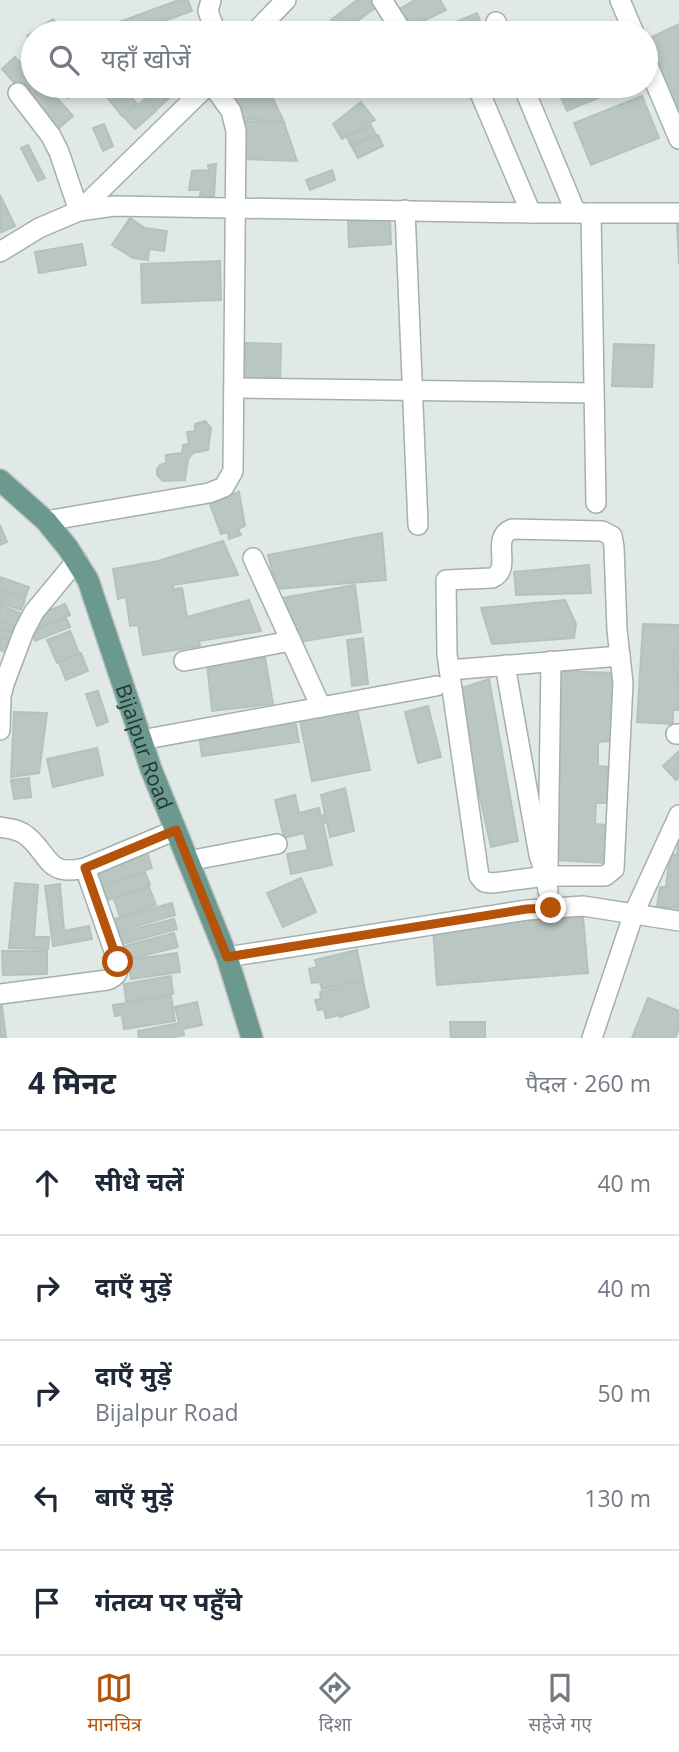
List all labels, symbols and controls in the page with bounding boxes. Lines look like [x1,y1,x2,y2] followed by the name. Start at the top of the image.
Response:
[21,21,658,98] search box
[101,40,191,76] text: यहाँ खोजें
[45,41,83,79] icon: search
[110,680,180,813] street label: Bijalpur Road
[535,892,566,923] route end
[102,946,133,977] route start
[28,1062,116,1103] text: 4 मिनट
[525,1067,651,1099] text: पैदल · 260 m
[95,1163,184,1199] text: सीधे चलें
[28,1164,66,1202] icon: ahead
[597,1167,651,1199] text: 40 m
[95,1268,172,1304] text: दाएँ मुड़ें
[28,1269,66,1307] icon: right
[597,1272,651,1304] text: 40 m
[95,1357,172,1393] text: दाएँ मुड़ें
[28,1374,66,1412] icon: right
[597,1377,651,1409] text: 50 m
[95,1396,239,1428] text: Bijalpur Road
[95,1478,173,1514] text: बाएँ मुड़ें
[28,1479,66,1517] icon: left
[584,1482,651,1514] text: 130 m
[95,1583,242,1619] text: गंतव्य पर पहुँचे
[28,1584,66,1622] icon: arrive
[87,1669,142,1739] tab: मानचित्र
[316,1669,354,1739] tab: दिशा
[529,1669,592,1739] tab: सहेजे गए

